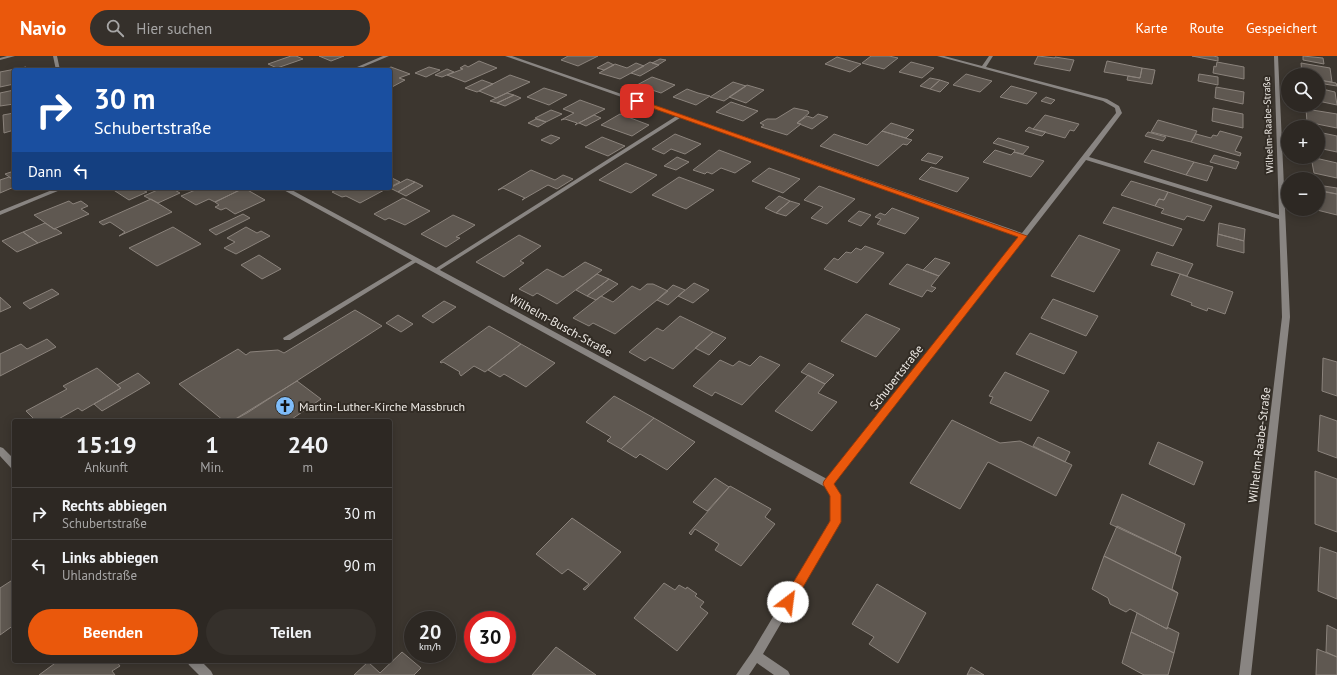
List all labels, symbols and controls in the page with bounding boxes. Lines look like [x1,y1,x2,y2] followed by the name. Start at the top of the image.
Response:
[90,10,370,46] search box
[20,16,66,40] text: Navio
[104,17,126,39] icon: search
[136,19,212,38] text: Hier suchen
[1136,19,1168,37] text: Karte
[1190,19,1224,37] text: Route
[1246,19,1317,37] text: Gespeichert
[1281,68,1325,216] map controls
[1281,68,1325,112] button: search
[1260,76,1276,174] street label: Wilhelm-Raabe-Straße
[94,80,155,117] text: 30 m
[28,84,80,136] icon: right
[620,84,654,118] pin
[626,90,648,112] icon: arrive
[94,116,211,139] text: Schubertstraße
[1281,120,1325,164] button: +
[70,160,92,182] icon: left
[28,162,62,181] text: Dann
[1281,172,1325,216] button: −
[507,290,615,360] street label: Wilhelm-Busch-Straße
[866,342,926,412] street label: Schubertstraße
[1244,386,1274,504] street label: Wilhelm-Raabe-Straße
[274,395,296,417] church icon: Martin-Luther-Kirche Massbruch
[299,399,465,414] place label: Martin-Luther-Kirche Massbruch
[76,429,137,460] text: 15:19
[205,429,219,460] text: 1
[287,429,328,460] text: 240
[84,459,128,476] text: Ankunft
[200,459,224,476] text: Min.
[303,459,313,476] text: m
[62,496,167,515] text: Rechts abbiegen
[28,503,50,525] icon: right
[343,504,376,523] text: 30 m
[62,515,147,532] text: Schubertstraße
[62,548,158,567] text: Links abbiegen
[28,555,50,577] icon: left
[343,556,376,575] text: 90 m
[62,567,137,584] text: Uhlandstraße
[767,581,809,623] position arrow
[28,609,198,655] button: Beenden
[206,609,376,655] button: Teilen
[464,611,516,663] speed limit sign: 30
[419,619,441,645] text: 20
[419,640,441,653] text: km/h

